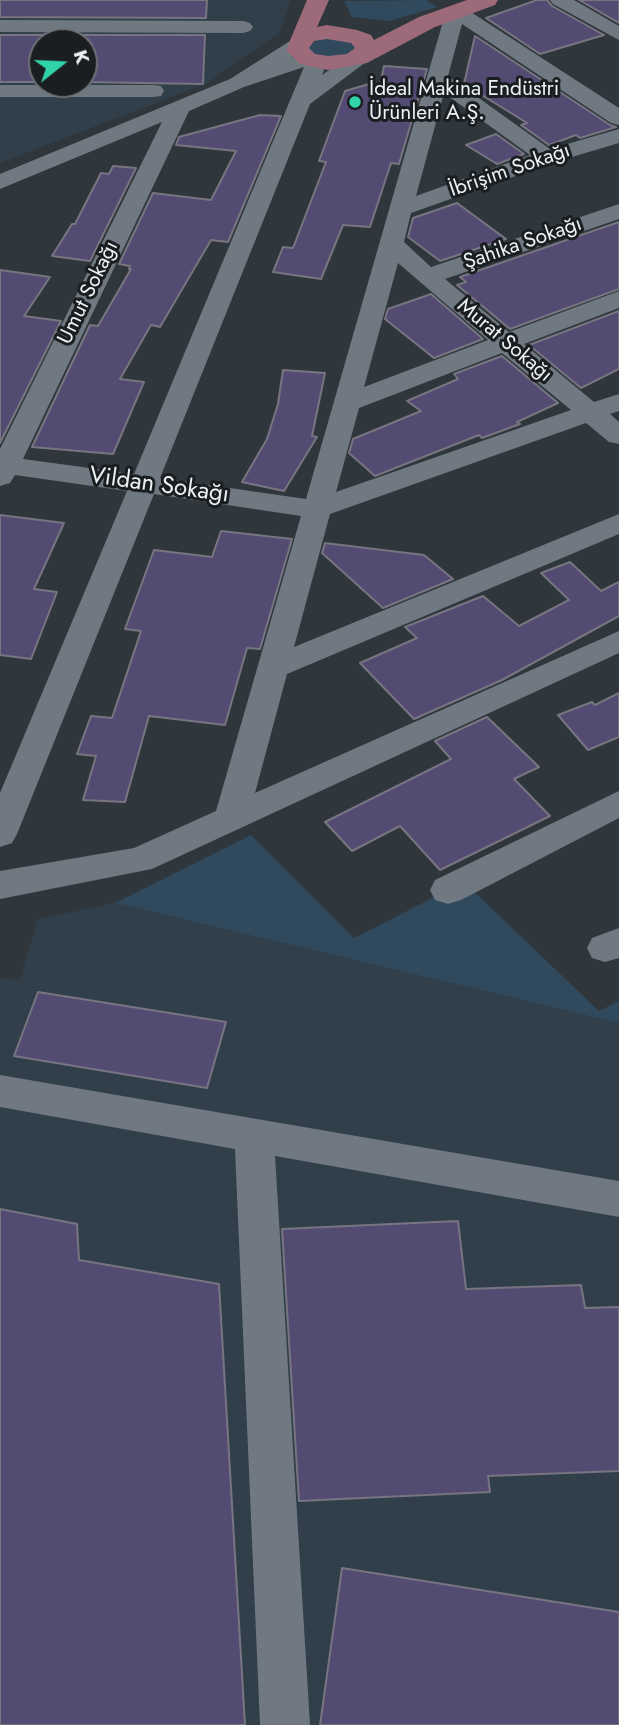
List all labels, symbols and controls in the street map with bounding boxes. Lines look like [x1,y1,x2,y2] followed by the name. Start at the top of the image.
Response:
[28,28,98,98] north arrow
[67,46,96,67] text: K
[369,77,559,127] place label: İdeal Makina Endüstri Ürünleri A.Ş.
[347,94,363,110] marker: İdeal Makina Endüstri Ürünleri A.Ş.
[446,139,574,203] street label: İbrişim Sokağı
[461,212,585,276] street label: Şahika Sokağı
[53,237,125,349] street label: Umut Sokağı
[451,294,557,388] street label: Murat Sokağı
[87,462,231,510] street label: Vildan Sokağı

